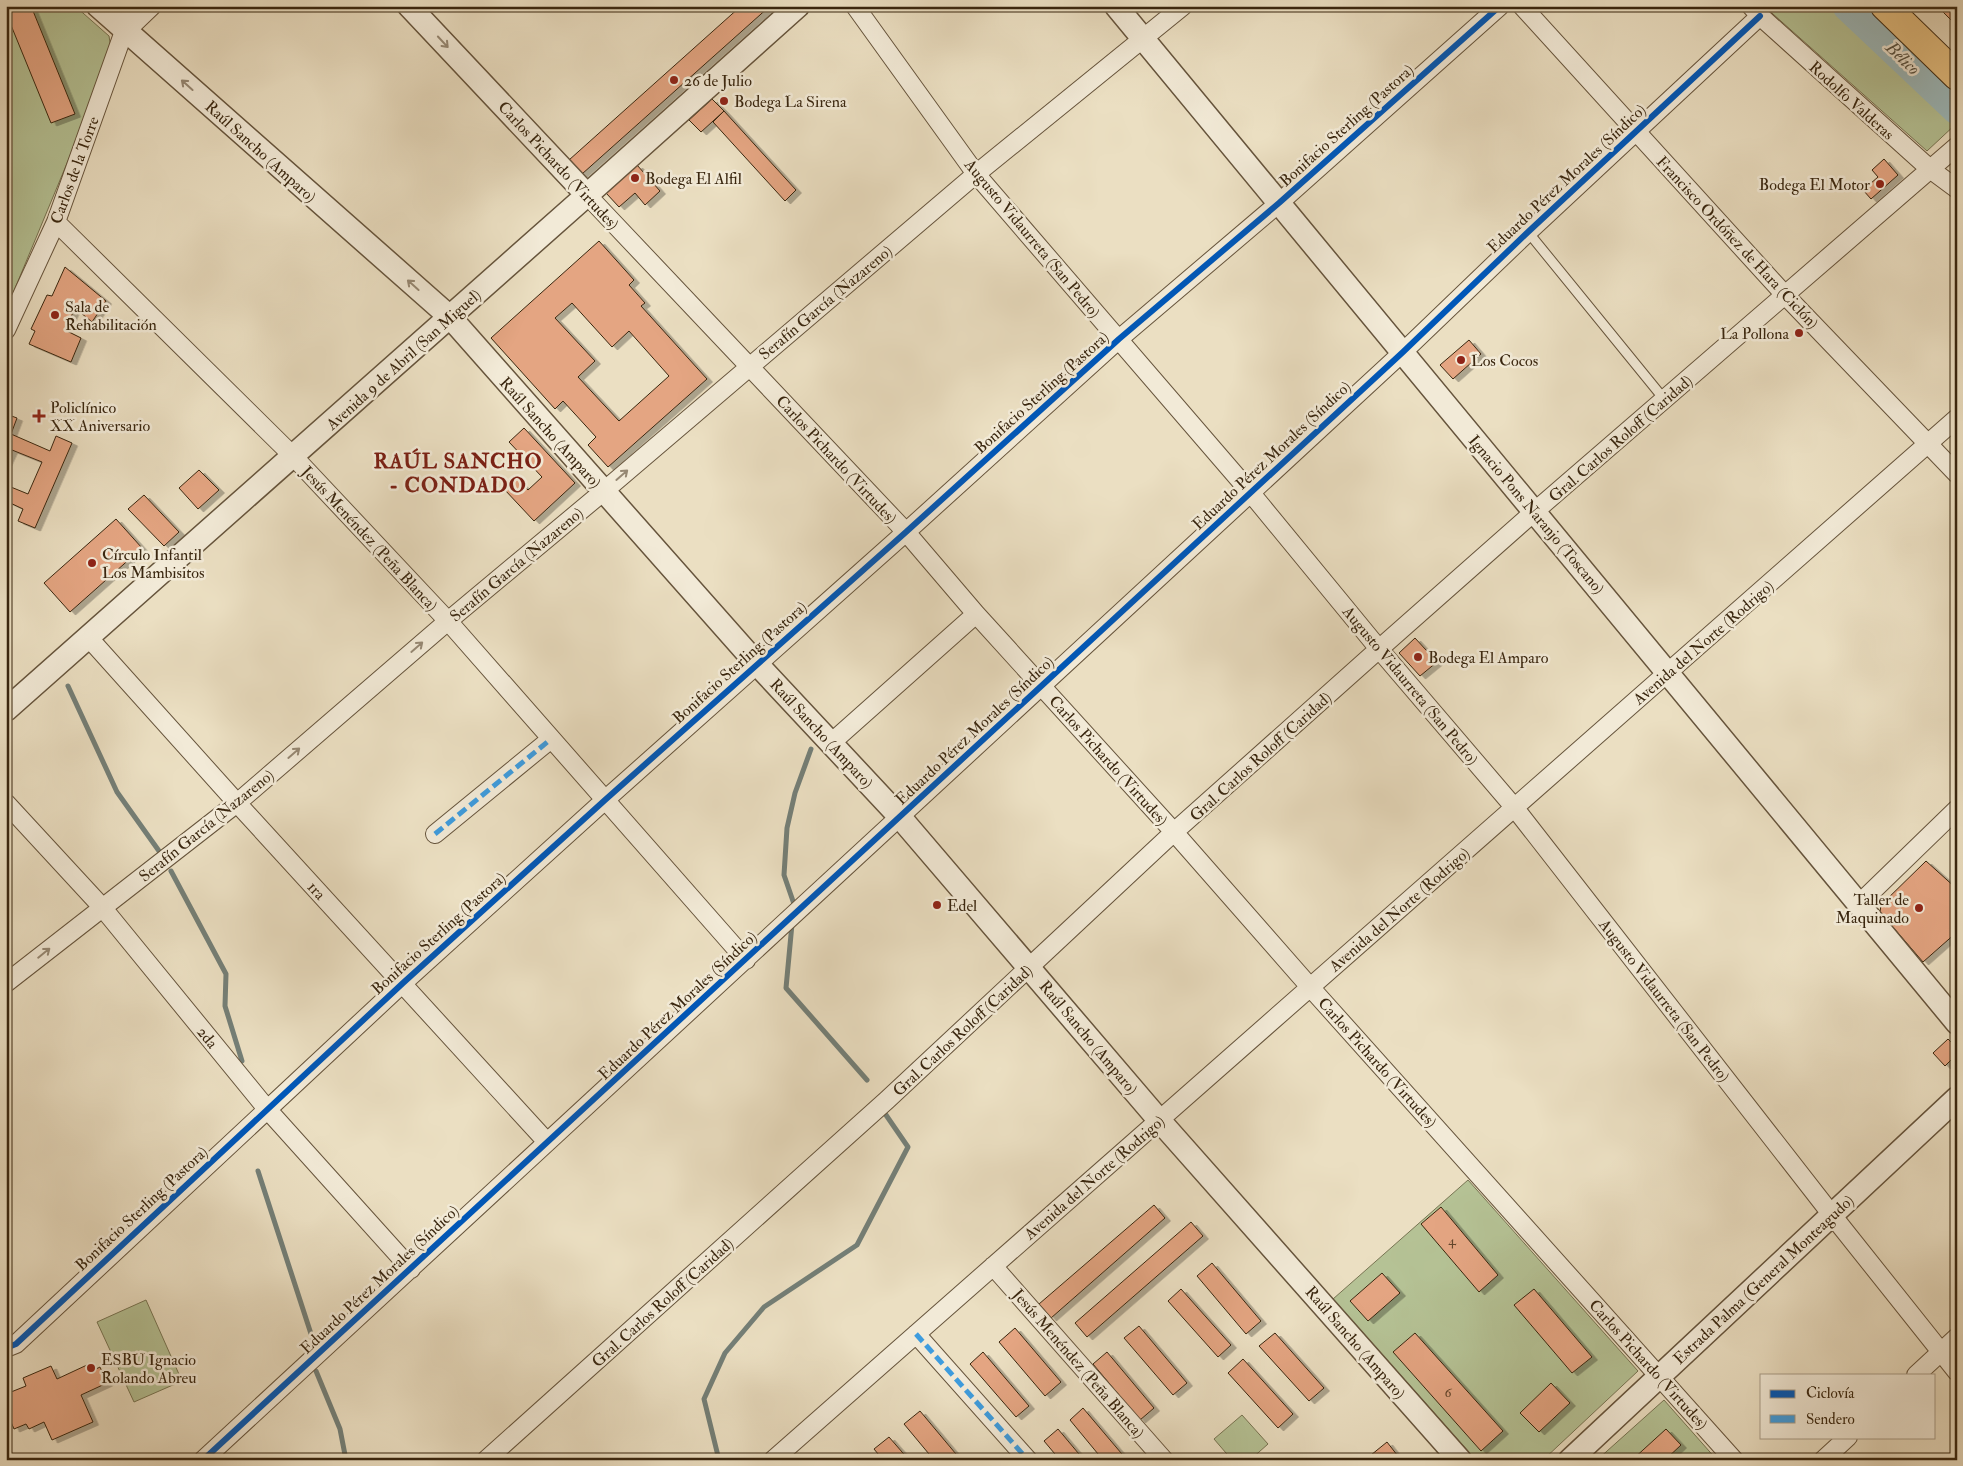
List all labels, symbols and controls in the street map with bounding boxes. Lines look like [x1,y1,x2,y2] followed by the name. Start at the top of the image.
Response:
[437,35,449,48] one-way arrow
[1880,36,1925,80] water label: Bélico
[1805,57,1898,144] street label: Rodolfo Valderas
[1275,60,1418,191] street label: Bonifacio Sterling (Pastora)
[684,71,752,92] place label: 26 de Julio
[668,74,680,86] marker: 26 de Julio
[180,79,193,90] one-way arrow
[734,92,847,112] place label: Bodega La Sirena
[718,95,730,107] marker: Bodega La Sirena
[200,97,320,208] street label: Raúl Sancho (Amparo)
[494,97,623,234] street label: Carlos Pichardo (Virtudes)
[1483,100,1650,258] street label: Eduardo Pérez Morales (Síndico)
[46,114,104,227] street label: Carlos de la Torre
[1652,152,1823,333] street label: Francisco Ordóñez de Hara (Ciclón)
[959,154,1105,322] street label: Augusto Vidaurreta (San Pedro)
[645,169,742,189] place label: Bodega El Alfil
[629,172,641,184] marker: Bodega El Alfil
[1759,175,1870,195] place label: Bodega El Motor
[1874,178,1886,190] marker: Bodega El Motor
[755,241,896,364] street label: Serafín García (Nazareno)
[407,280,420,291] one-way arrow
[321,285,485,435] street label: Avenida 9 de Abril (San Miguel)
[65,297,157,335] place label: Sala de Rehabilitación
[49,309,61,321] marker: Sala de Rehabilitación
[1720,324,1789,344] place label: La Pollona
[970,327,1113,458] street label: Bonifacio Sterling (Pastora)
[1793,327,1805,339] marker: La Pollona
[1471,351,1538,371] place label: Los Cocos
[1455,354,1467,366] marker: Los Cocos
[1545,371,1697,507] street label: Gral. Carlos Roloff (Caridad)
[494,373,605,493] street label: Raúl Sancho (Amparo)
[1188,377,1355,535] street label: Eduardo Pérez Morales (Síndico)
[772,391,901,528] street label: Carlos Pichardo (Virtudes)
[50,398,150,436] place label: Policlínico XX Aniversario
[32,409,46,423] marker: Policlínico XX Aniversario
[1464,431,1609,598] street label: Ignacio Pons Naranjo (Toscano)
[373,448,543,499] district label: RAÚL SANCHO - CONDADO
[295,461,442,616] street label: Jesús Menéndez (Peña Blanca)
[616,470,629,481] one-way arrow
[446,503,587,626] street label: Serafín García (Nazareno)
[102,545,205,583] place label: Círculo Infantil Los Mambisitos
[86,557,98,569] marker: Círculo Infantil Los Mambisitos
[1629,576,1778,710] street label: Avenida del Norte (Rodrigo)
[668,597,811,728] street label: Bonifacio Sterling (Pastora)
[1337,601,1483,769] street label: Augusto Vidaurreta (San Pedro)
[411,641,424,653] one-way arrow
[1428,648,1549,669] place label: Bodega El Amparo
[1412,651,1424,663] marker: Bodega El Amparo
[891,652,1058,810] street label: Eduardo Pérez Morales (Síndico)
[764,675,877,793] street label: Raúl Sancho (Amparo)
[1186,688,1336,826] street label: Gral. Carlos Roloff (Caridad)
[1045,691,1172,830] street label: Carlos Pichardo (Virtudes)
[287,748,300,759] one-way arrow
[135,765,278,886] street label: Serafín García (Nazareno)
[1325,843,1474,977] street label: Avenida del Norte (Rodrigo)
[367,868,510,999] street label: Bonifacio Sterling (Pastora)
[303,877,330,904] street label: 1ra
[1836,890,1909,928] place label: Taller de Maquinado
[947,896,977,916] place label: Edel
[931,899,943,911] marker: Edel
[1913,902,1925,914] marker: Taller de Maquinado
[1594,914,1734,1086] street label: Augusto Vidaurreta (San Pedro)
[594,927,761,1085] street label: Eduardo Pérez Morales (Síndico)
[37,947,50,958] one-way arrow
[889,961,1037,1101] street label: Gral. Carlos Roloff (Caridad)
[1034,976,1142,1099] street label: Raúl Sancho (Amparo)
[1314,993,1441,1132] street label: Carlos Pichardo (Virtudes)
[192,1023,222,1053] street label: 2da
[1020,1111,1169,1245] street label: Avenida del Norte (Rodrigo)
[71,1142,212,1275] street label: Bonifacio Sterling (Pastora)
[1669,1191,1858,1369] street label: Estrada Palma (General Monteagudo)
[296,1201,463,1359] street label: Eduardo Pérez Morales (Síndico)
[1448,1232,1457,1249] house number: 4
[588,1234,738,1372] street label: Gral. Carlos Roloff (Caridad)
[1300,1282,1410,1404] street label: Raúl Sancho (Amparo)
[1007,1284,1148,1443] street label: Jesús Menéndez (Peña Blanca)
[1585,1295,1712,1434] street label: Carlos Pichardo (Virtudes)
[101,1350,197,1388] place label: ESBU Ignacio Rolando Abreu
[85,1362,97,1374] marker: ESBU Ignacio Rolando Abreu
[1760,1374,1936,1438] legend
[1444,1384,1452,1401] house number: 6
[1806,1384,1855,1403] text: Ciclovía
[1806,1410,1855,1429] text: Sendero

